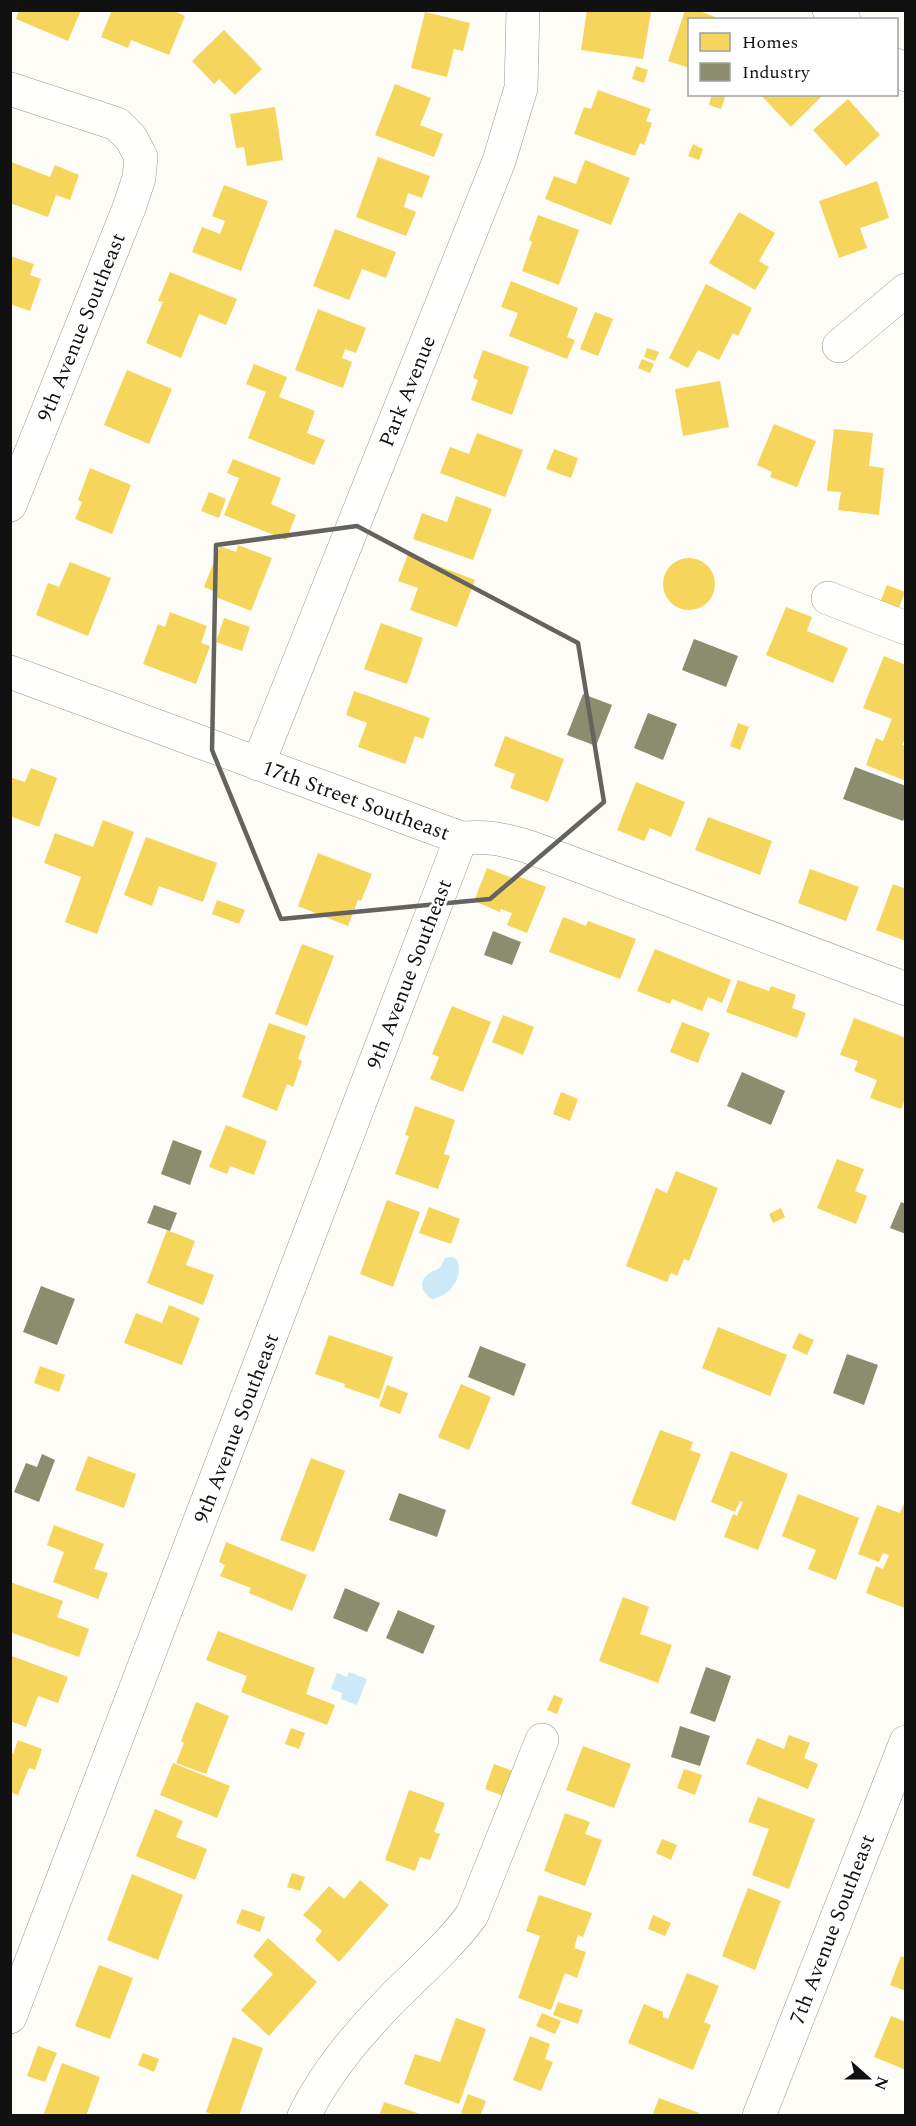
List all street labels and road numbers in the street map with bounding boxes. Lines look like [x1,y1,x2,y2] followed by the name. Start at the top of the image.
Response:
[29,228,134,427] street label: 9th Avenue Southeast
[371,331,445,452] street label: Park Avenue
[257,752,454,850] street label: 17th Street Southeast
[359,875,461,1074] street label: 9th Avenue Southeast
[186,1329,288,1528] street label: 9th Avenue Southeast
[782,1830,884,2029] street label: 7th Avenue Southeast

